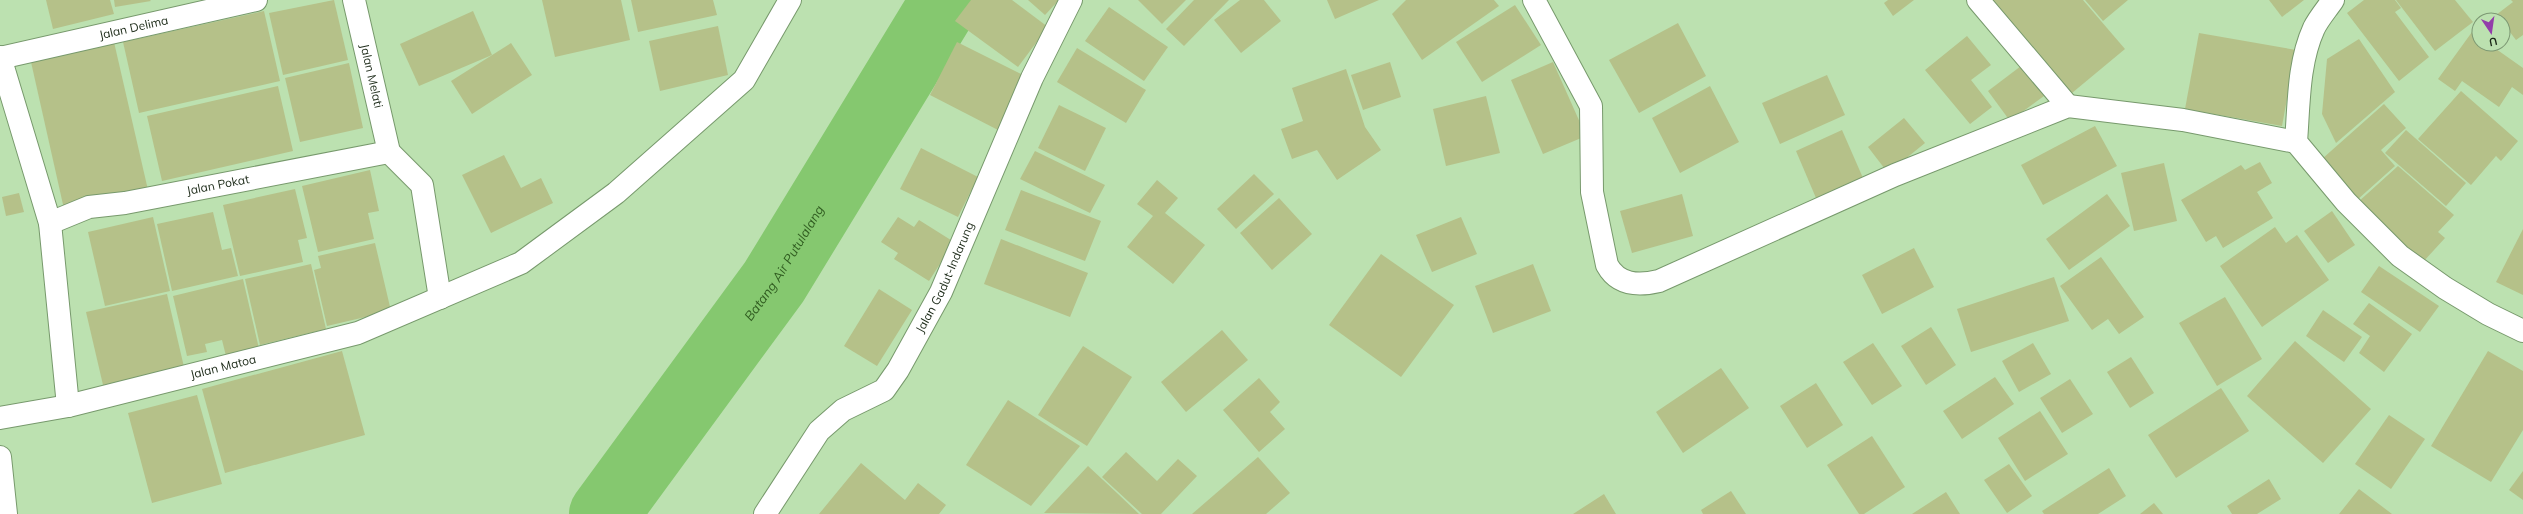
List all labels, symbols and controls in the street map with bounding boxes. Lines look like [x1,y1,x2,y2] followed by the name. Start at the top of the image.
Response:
[98,12,169,42] street label: Jalan Delima
[2471,12,2511,52] north arrow
[2488,34,2499,49] text: U
[357,42,387,110] street label: Jalan Melati
[185,171,250,198] street label: Jalan Pokat
[741,202,827,324] water label: Batang Air Putulalang
[912,219,977,335] street label: Jalan Gadut-Indarung
[189,351,257,382] street label: Jalan Matoa

